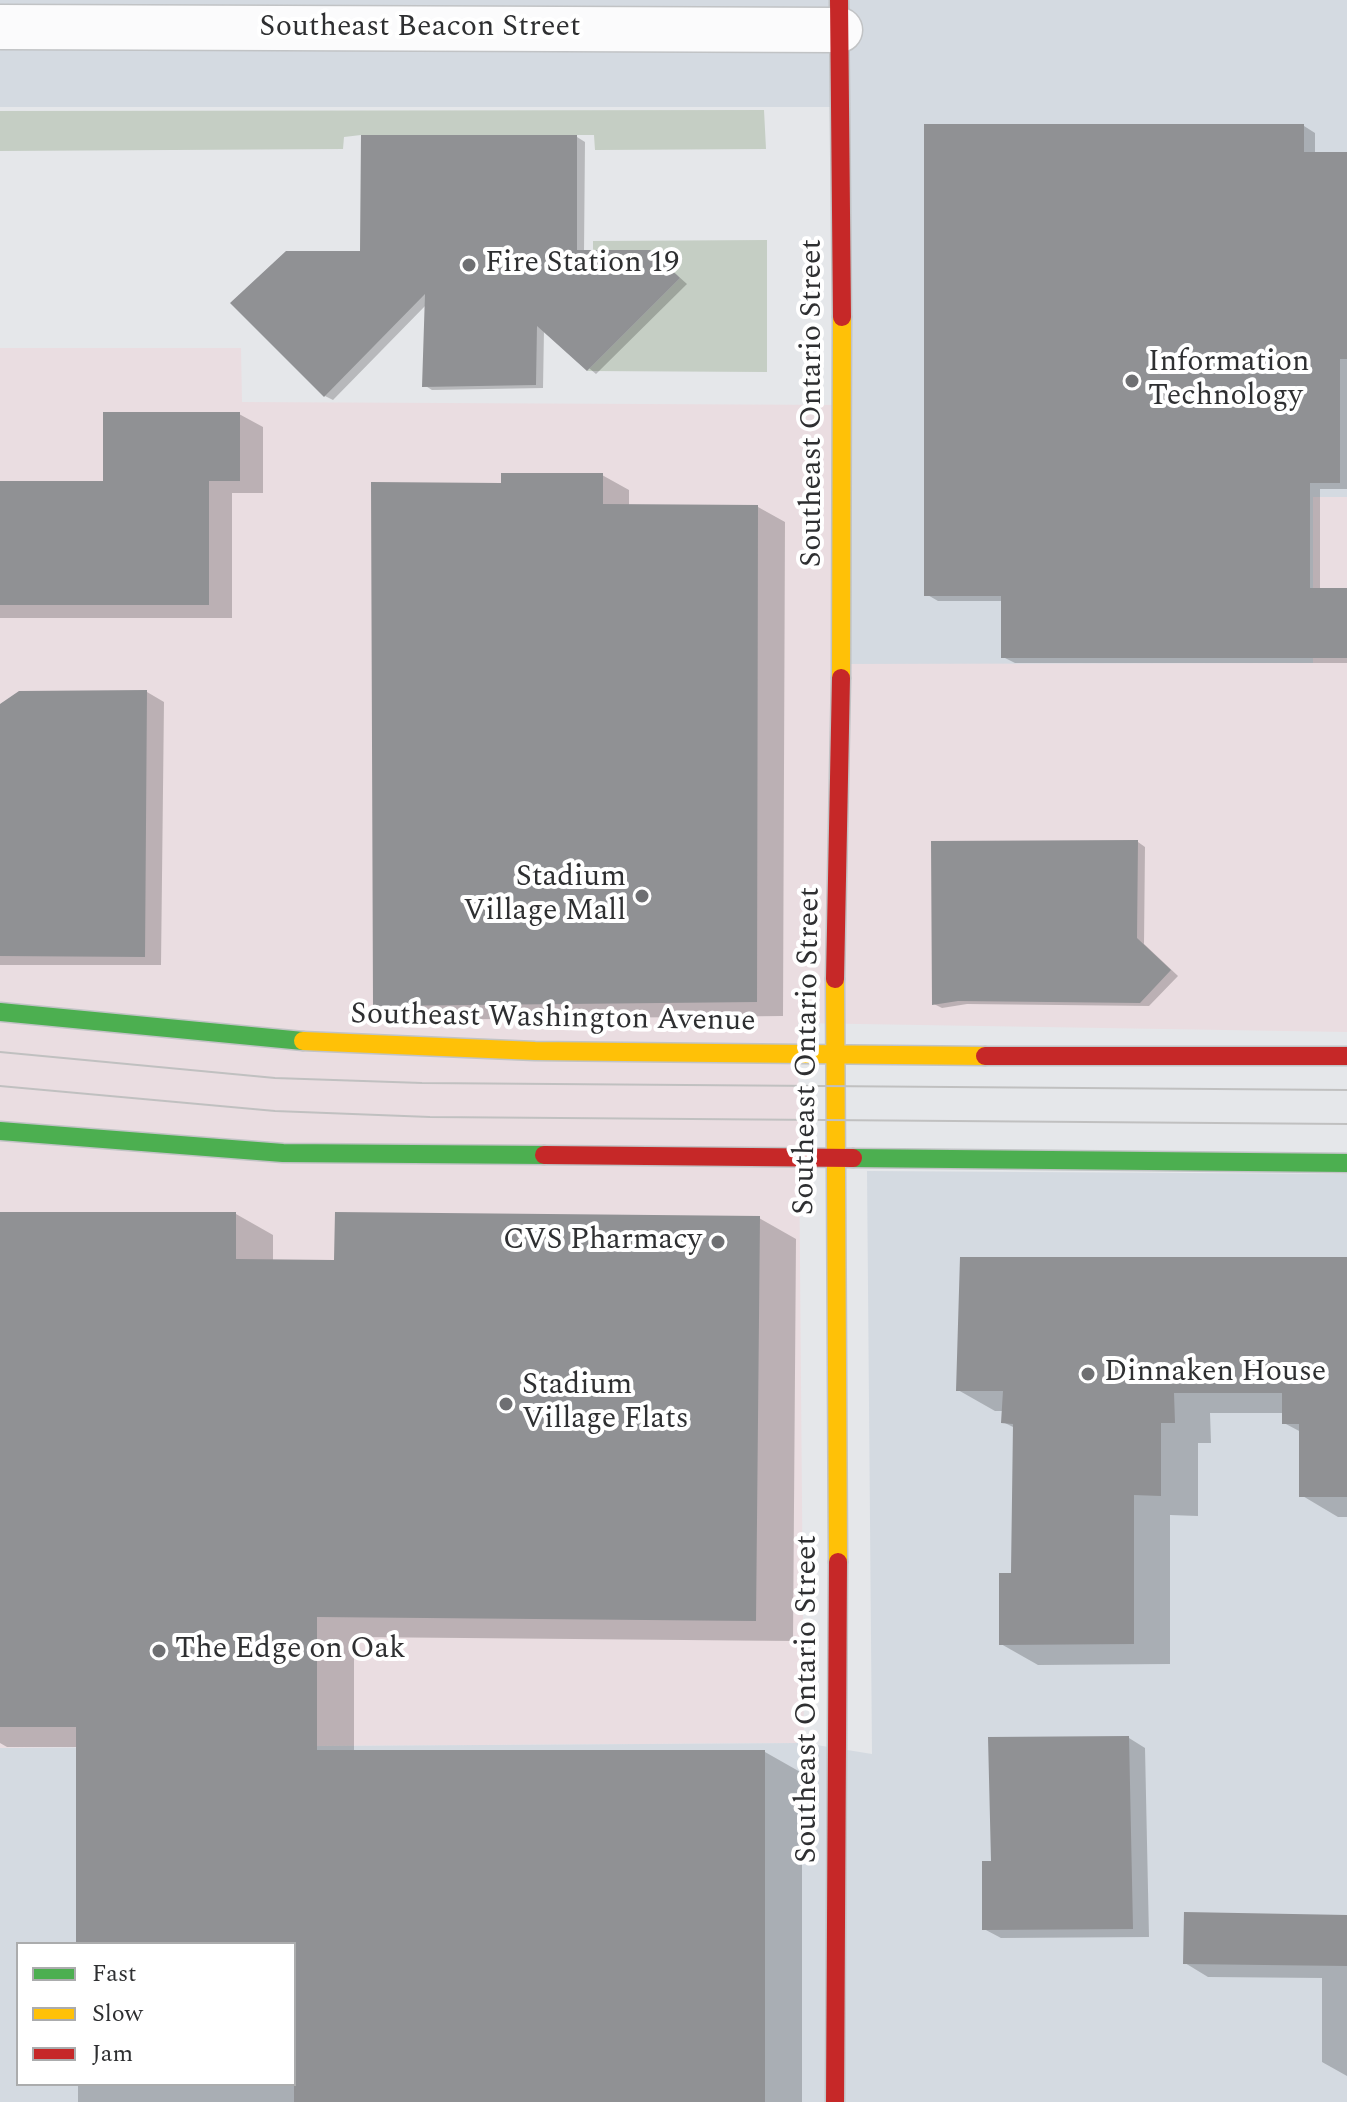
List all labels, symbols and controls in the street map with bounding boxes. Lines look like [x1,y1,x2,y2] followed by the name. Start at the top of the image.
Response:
[259,11,581,47] street label: Southeast Beacon Street
[796,239,832,567] street label: Southeast Ontario Street
[485,247,679,283] place label: Fire Station 19
[460,256,478,274] marker: Fire Station 19
[1148,346,1309,416] place label: Information Technology
[1123,372,1141,390] marker: Information Technology
[463,861,626,932] place label: Stadium Village Mall
[788,886,830,1216] street label: Southeast Ontario Street
[633,887,651,905] marker: Stadium Village Mall
[350,998,756,1042] street label: Southeast Washington Avenue
[503,1224,702,1260] place label: CVS Pharmacy
[709,1233,727,1251] marker: CVS Pharmacy
[1104,1356,1326,1392] place label: Dinnaken House
[1079,1365,1097,1383] marker: Dinnaken House
[522,1369,689,1440] place label: Stadium Village Flats
[497,1395,515,1413] marker: Stadium Village Flats
[791,1535,827,1863] street label: Southeast Ontario Street
[175,1633,406,1669] place label: The Edge on Oak
[150,1642,168,1660] marker: The Edge on Oak
[16,1942,296,2086] legend
[92,1956,137,1992] text: Fast
[92,1996,143,2032] text: Slow
[92,2036,133,2072] text: Jam

